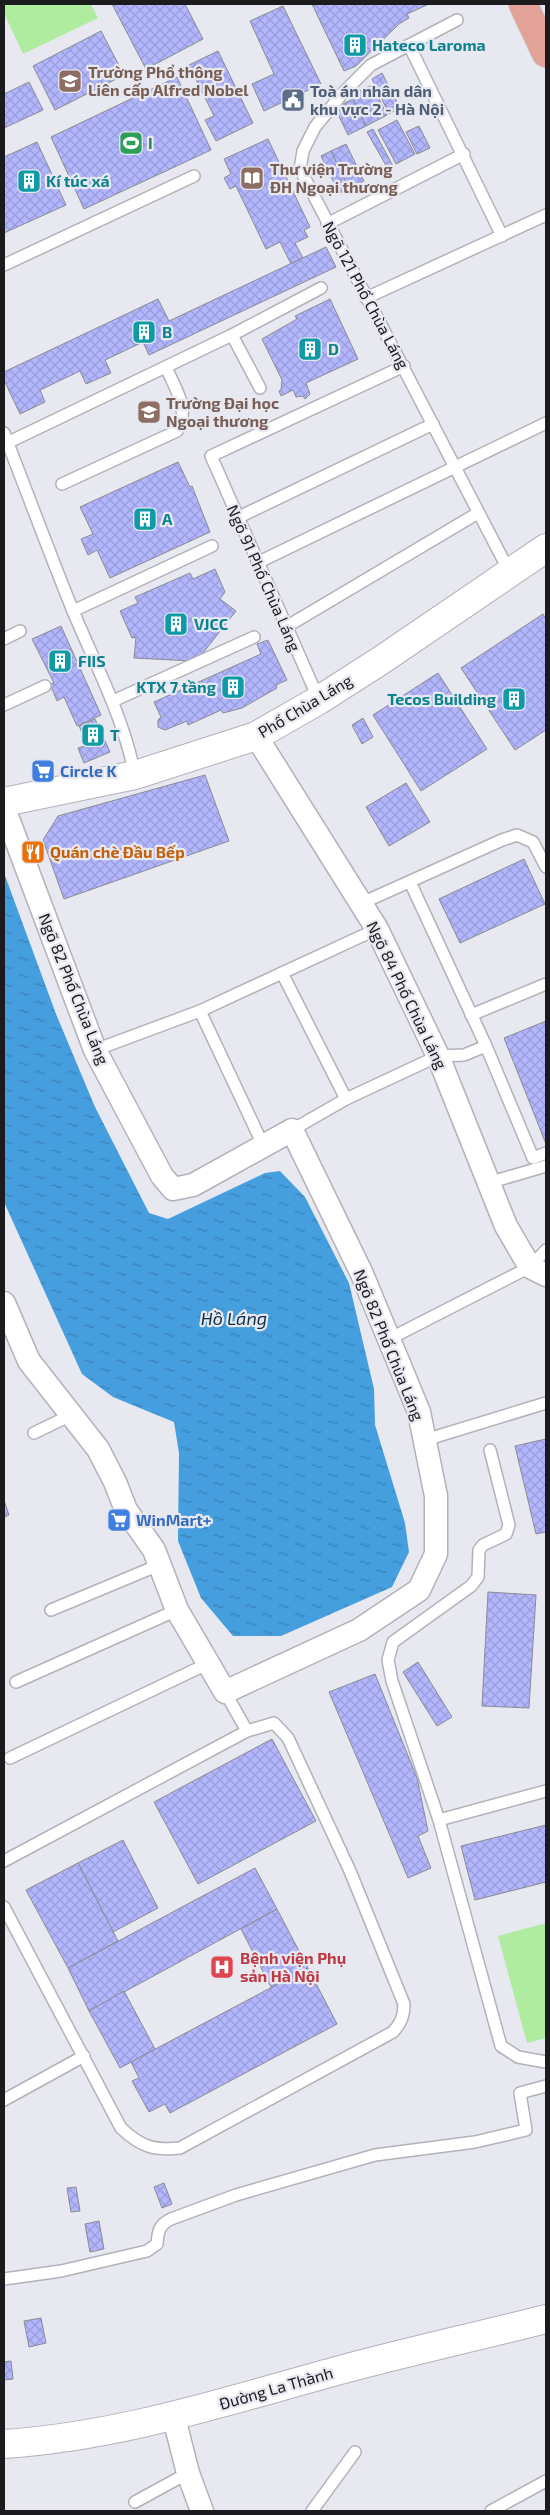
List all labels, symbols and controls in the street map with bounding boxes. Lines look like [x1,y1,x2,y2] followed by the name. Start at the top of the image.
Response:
[342,32,368,58] building icon: Hateco Laroma
[372,35,486,54] place label: Hateco Laroma
[88,62,249,99] place label: Trường Phổ thông Liên cấp Alfred Nobel
[57,68,83,94] school or university icon: Trường Phổ thông Liên cấp Alfred Nobel
[310,81,444,118] place label: Toà án nhân dân khu vực 2 - Hà Nội
[280,87,306,113] public building icon: Toà án nhân dân khu vực 2 - Hà Nội
[118,130,144,156] sports icon: I
[148,133,153,152] place label: I
[270,159,399,196] place label: Thư viện Trường ĐH Ngoại thương
[239,165,265,191] library icon: Thư viện Trường ĐH Ngoại thương
[16,168,42,194] building icon: Kí túc xá
[46,171,110,190] place label: Kí túc xá
[319,218,414,372] street label: Ngõ 121 Phố Chùa Láng
[131,319,157,345] building icon: B
[162,322,172,341] place label: B
[297,336,323,362] building icon: D
[328,339,339,358] place label: D
[166,393,279,430] place label: Trường Đại học Ngoại thương
[136,399,162,425] school or university icon: Trường Đại học Ngoại thương
[224,502,305,654] street label: Ngõ 91 Phố Chùa Láng
[132,506,158,532] building icon: A
[162,509,173,528] place label: A
[163,611,189,637] building icon: VJCC
[194,614,228,633] place label: VJCC
[47,648,73,674] building icon: FIIS
[78,651,106,670] place label: FIIS
[254,670,355,741] street label: Phố Chùa Láng
[220,674,246,700] building icon: KTX 7 tầng
[136,677,217,696] place label: KTX 7 tầng
[501,686,527,712] building icon: Tecos Building
[387,689,497,708] place label: Tecos Building
[80,722,106,748] building icon: T
[110,725,120,744] place label: T
[30,758,56,784] supermarket icon: Circle K
[60,761,117,780] place label: Circle K
[20,839,46,865] restaurant icon: Quán chè Đầu Bếp
[50,842,185,862] place label: Quán chè Đầu Bếp
[35,910,114,1067] street label: Ngõ 82 Phố Chùa Láng
[363,918,452,1072] street label: Ngõ 84 Phố Chùa Láng
[350,1266,429,1423] street label: Ngõ 82 Phố Chùa Láng
[201,1307,267,1329] water label: Hồ Láng
[106,1507,132,1533] supermarket icon: WinMart+
[136,1510,211,1529] place label: WinMart+
[240,1948,346,1985] place label: Bệnh viện Phụ sản Hà Nội
[209,1954,235,1980] hospital icon: Bệnh viện Phụ sản Hà Nội
[217,2362,335,2413] street label: Đường La Thành

